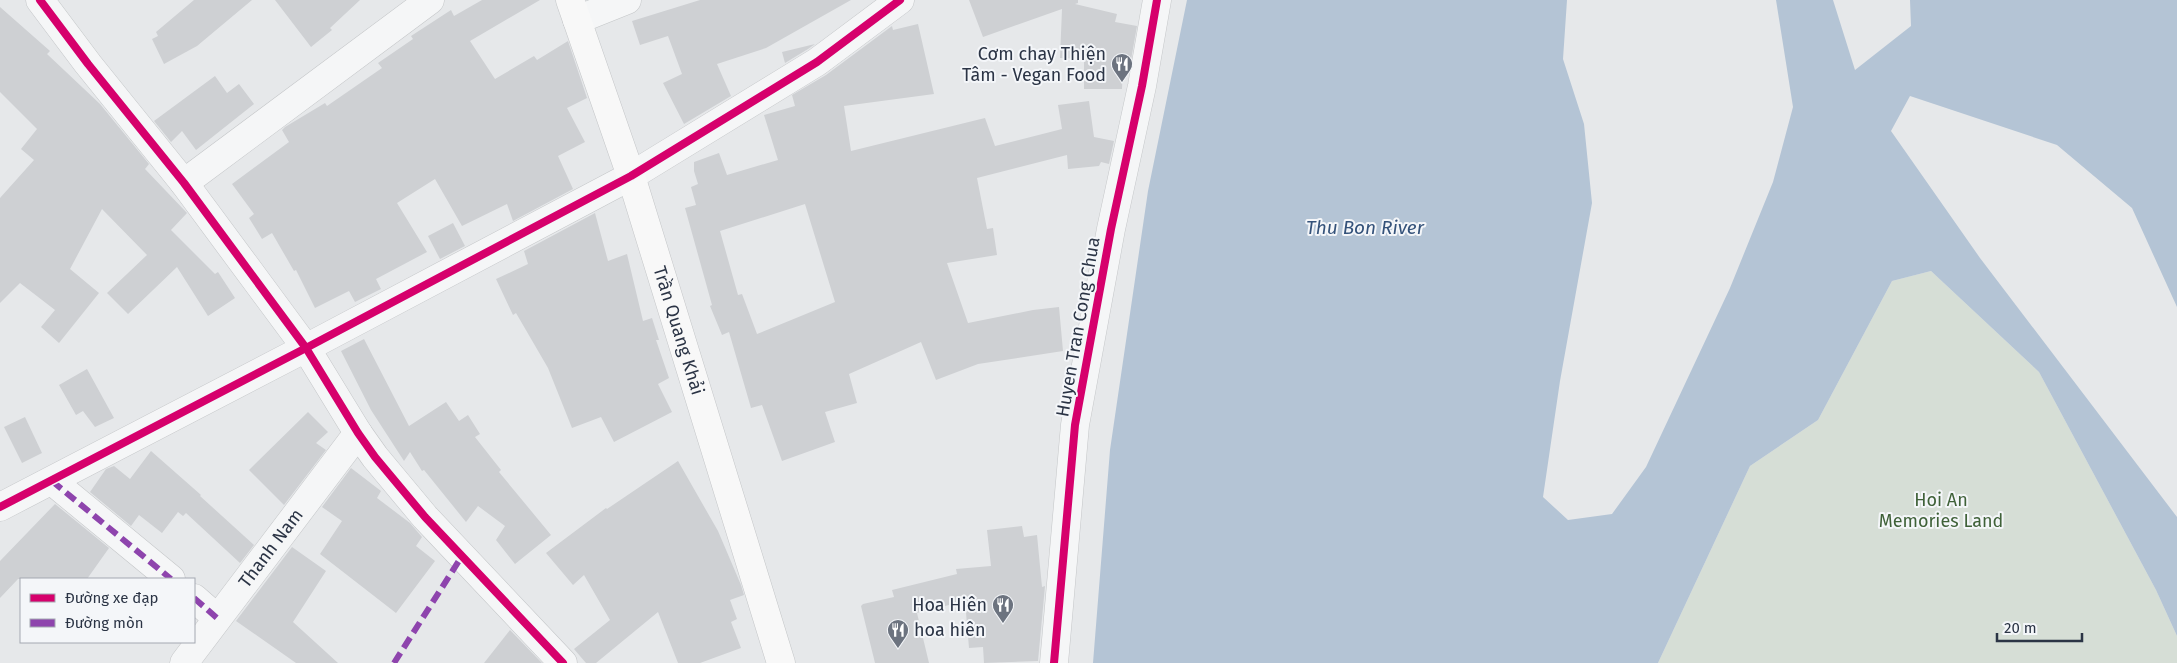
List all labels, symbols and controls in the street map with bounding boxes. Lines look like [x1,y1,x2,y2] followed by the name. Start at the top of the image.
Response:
[962,43,1106,86] place label: Cơm chay Thiện Tâm - Vegan Food
[1110,52,1134,83] restaurant icon: Cơm chay Thiện Tâm - Vegan Food
[1306,216,1425,239] water label: Thu Bon River
[1051,235,1105,419] street label: Huyen Tran Cong Chua
[648,263,709,398] street label: Trần Quang Khải
[1879,489,2003,532] park label: Hoi An Memories Land
[234,504,308,592] street label: Thanh Nam
[20,578,195,643] legend
[65,589,158,607] text: Đường xe đạp
[991,593,1015,624] restaurant icon: Hoa Hiên
[912,594,987,616] place label: Hoa Hiên
[1997,610,2082,642] scale bar
[65,614,143,632] text: Đường mòn
[886,618,910,649] restaurant icon: hoa hiên
[914,619,985,641] place label: hoa hiên
[2004,619,2037,637] text: 20 m

